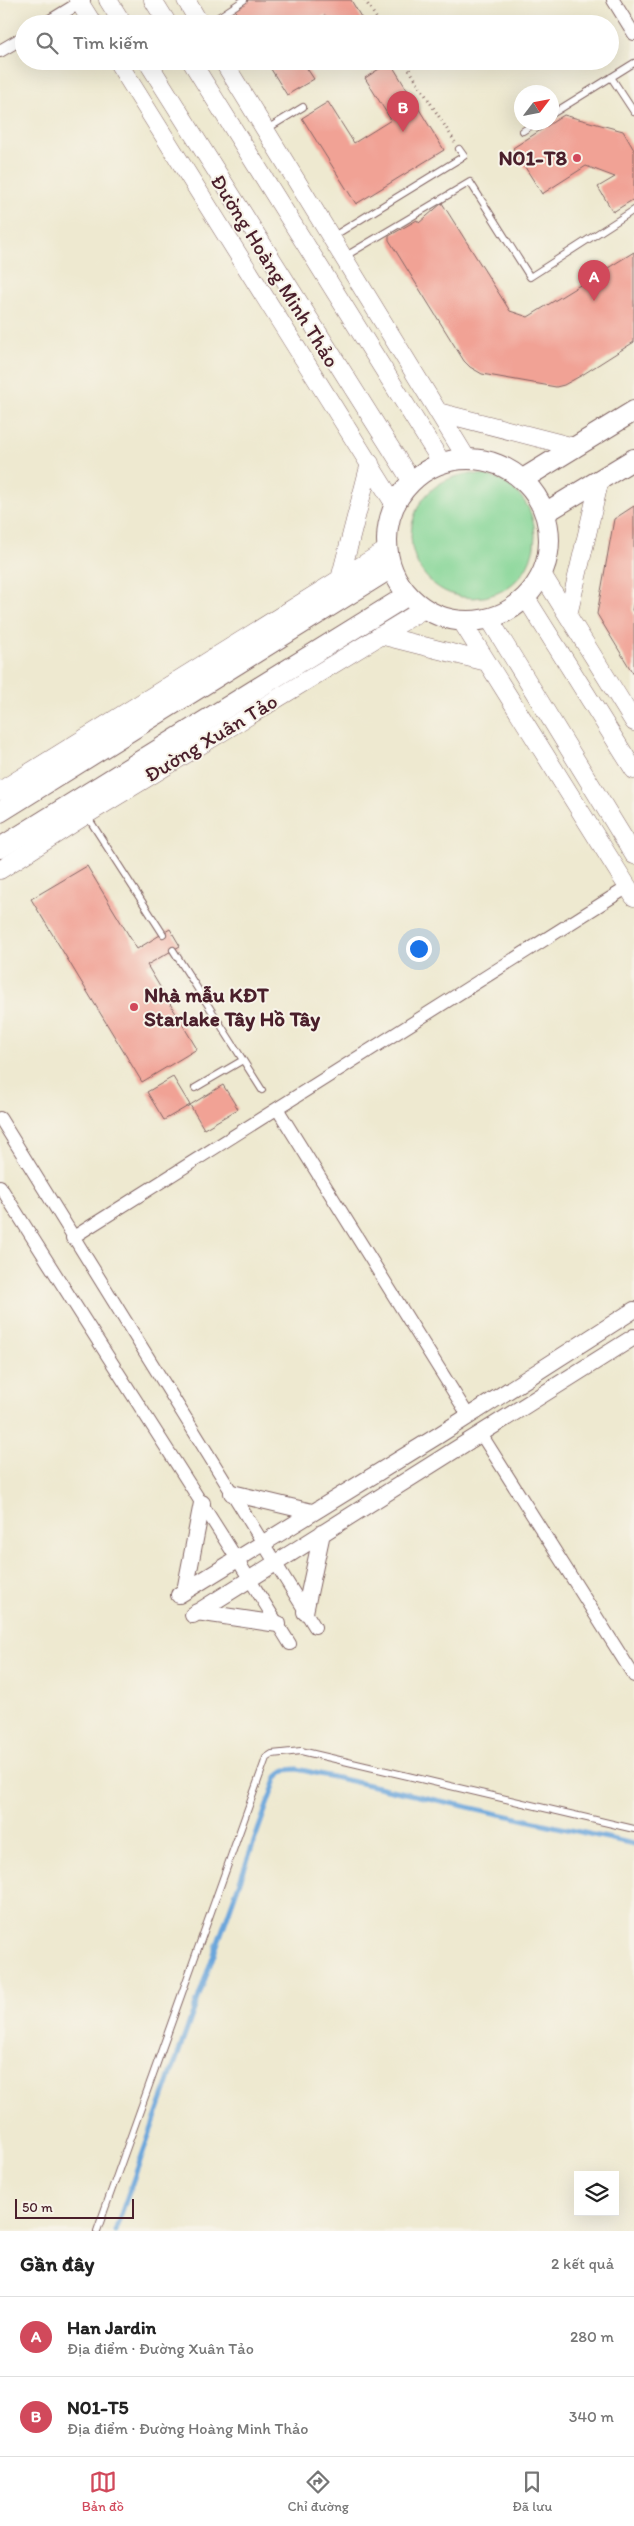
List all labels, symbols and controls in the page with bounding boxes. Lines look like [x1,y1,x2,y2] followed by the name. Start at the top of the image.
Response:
[15,15,619,70] search box
[33,29,61,57] icon: search
[73,31,148,54] text: Tìm kiếm
[514,85,559,130] north arrow
[387,91,419,132] pin: B
[498,145,567,170] place label: N01-T8
[571,152,583,164] marker: N01-T8
[206,170,345,372] street label: Đường Hoàng Minh Thảo
[578,260,610,301] pin: A
[140,688,282,787] street label: Đường Xuân Tảo
[406,936,432,962] your location
[144,982,320,1032] place label: Nhà mẫu KĐT Starlake Tây Hồ Tây
[128,1001,140,1013] marker: Nhà mẫu KĐT Starlake Tây Hồ Tây
[574,2171,619,2216] map controls
[574,2171,619,2216] button: layers
[15,2196,134,2219] scale bar
[22,2199,53,2216] text: 50 m
[20,2251,94,2276] text: Gần đây
[551,2254,614,2273] text: 2 kết quả
[67,2316,156,2339] text: Han Jardin
[31,2327,41,2346] text: A
[570,2327,614,2346] text: 280 m
[67,2339,254,2358] text: Địa điểm · Đường Xuân Tảo
[67,2396,129,2419] text: N01-T5
[31,2407,41,2426] text: B
[569,2407,614,2426] text: 340 m
[67,2419,309,2438] text: Địa điểm · Đường Hoàng Minh Thảo
[82,2468,124,2515] tab: Bản đồ
[287,2468,349,2515] tab: Chỉ đường
[512,2468,552,2515] tab: Đã lưu

